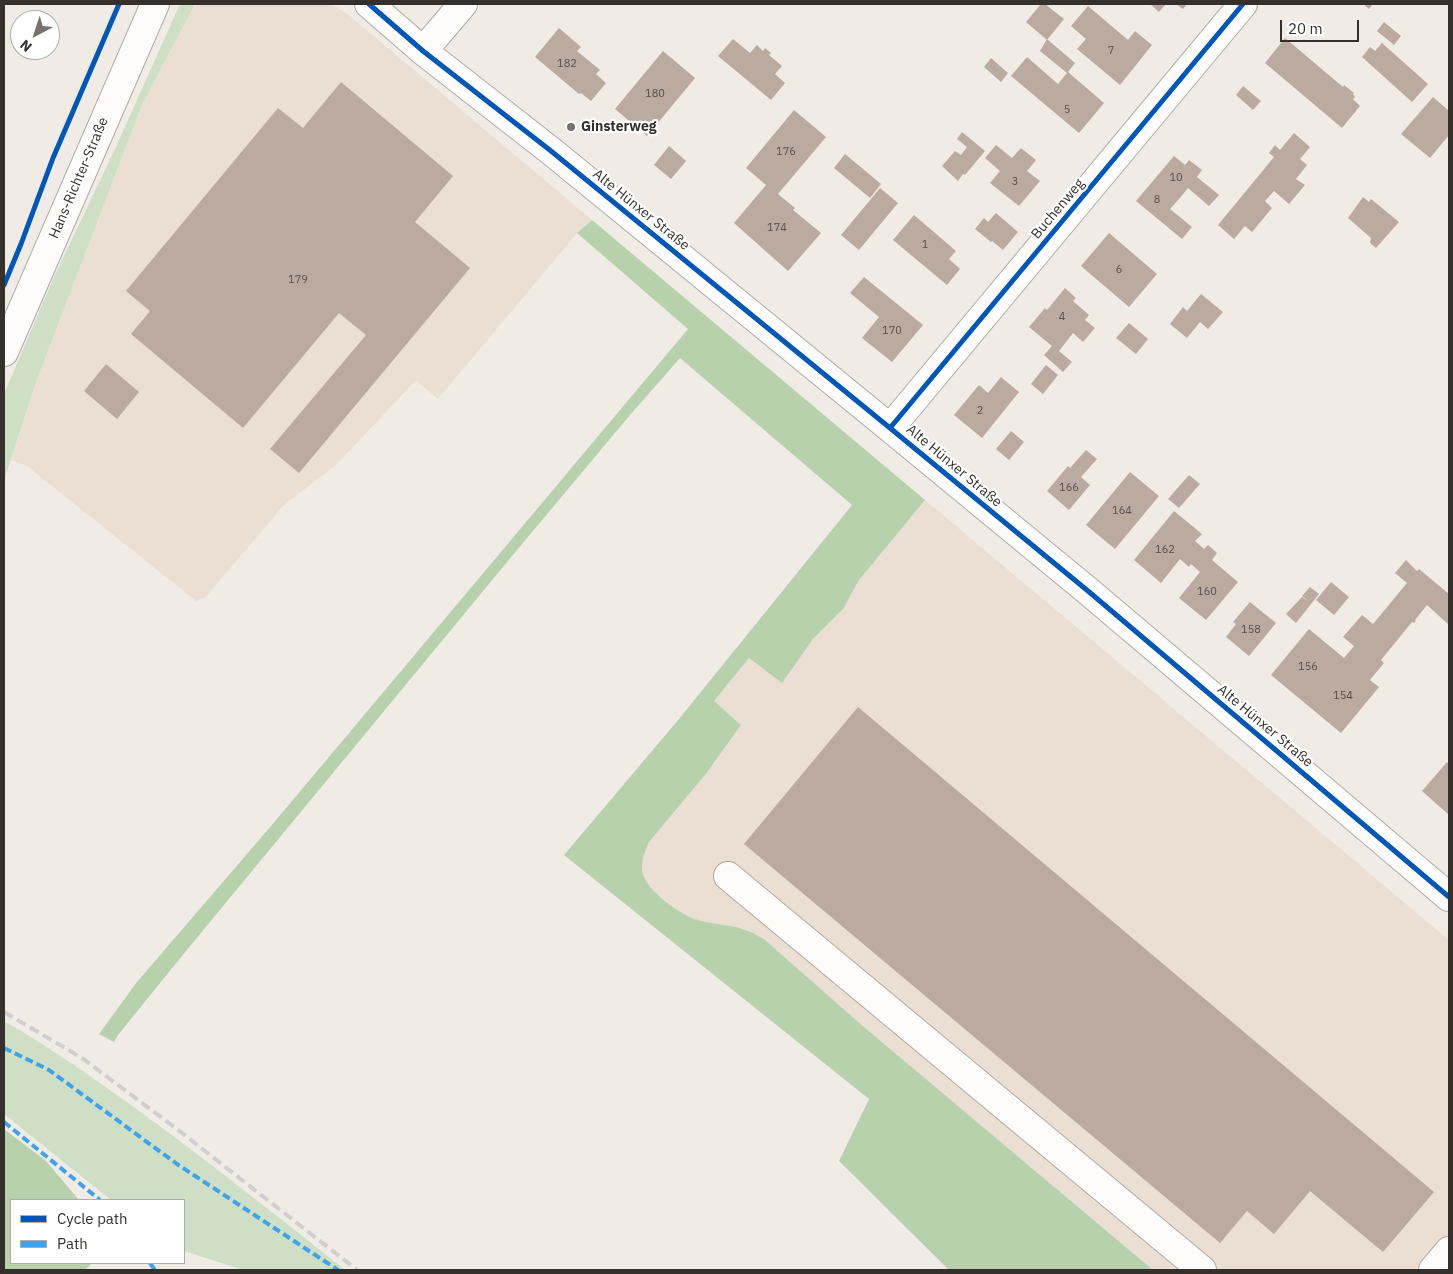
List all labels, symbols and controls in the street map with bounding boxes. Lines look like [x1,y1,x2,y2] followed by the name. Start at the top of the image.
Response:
[10,10,60,60] north arrow
[1283,10,1362,42] scale bar
[1288,19,1323,38] text: 20 m
[16,36,36,56] text: N
[1108,44,1114,58] house number: 7
[557,57,577,71] house number: 182
[645,87,665,101] house number: 180
[1064,103,1070,117] house number: 5
[46,115,112,241] street label: Hans-Richter-Straße
[581,119,656,135] place label: Ginsterweg
[565,121,577,133] marker: Ginsterweg
[776,145,796,159] house number: 176
[589,166,693,254] street label: Alte Hünxer Straße
[1169,171,1183,185] house number: 10
[1012,175,1018,189] house number: 3
[1028,175,1088,243] street label: Buchenweg
[1154,193,1160,207] house number: 8
[767,221,787,235] house number: 174
[922,238,928,252] house number: 1
[1116,263,1122,277] house number: 6
[288,273,308,287] house number: 179
[1059,310,1065,324] house number: 4
[882,324,902,338] house number: 170
[977,404,983,418] house number: 2
[903,421,1005,511] street label: Alte Hünxer Straße
[1059,481,1079,495] house number: 166
[1112,504,1132,518] house number: 164
[1155,543,1175,557] house number: 162
[1197,585,1217,599] house number: 160
[1241,623,1261,637] house number: 158
[1298,660,1318,674] house number: 156
[1214,681,1316,771] street label: Alte Hünxer Straße
[1333,689,1353,703] house number: 154
[10,1199,185,1264] legend
[57,1209,128,1228] text: Cycle path
[57,1234,88,1253] text: Path

